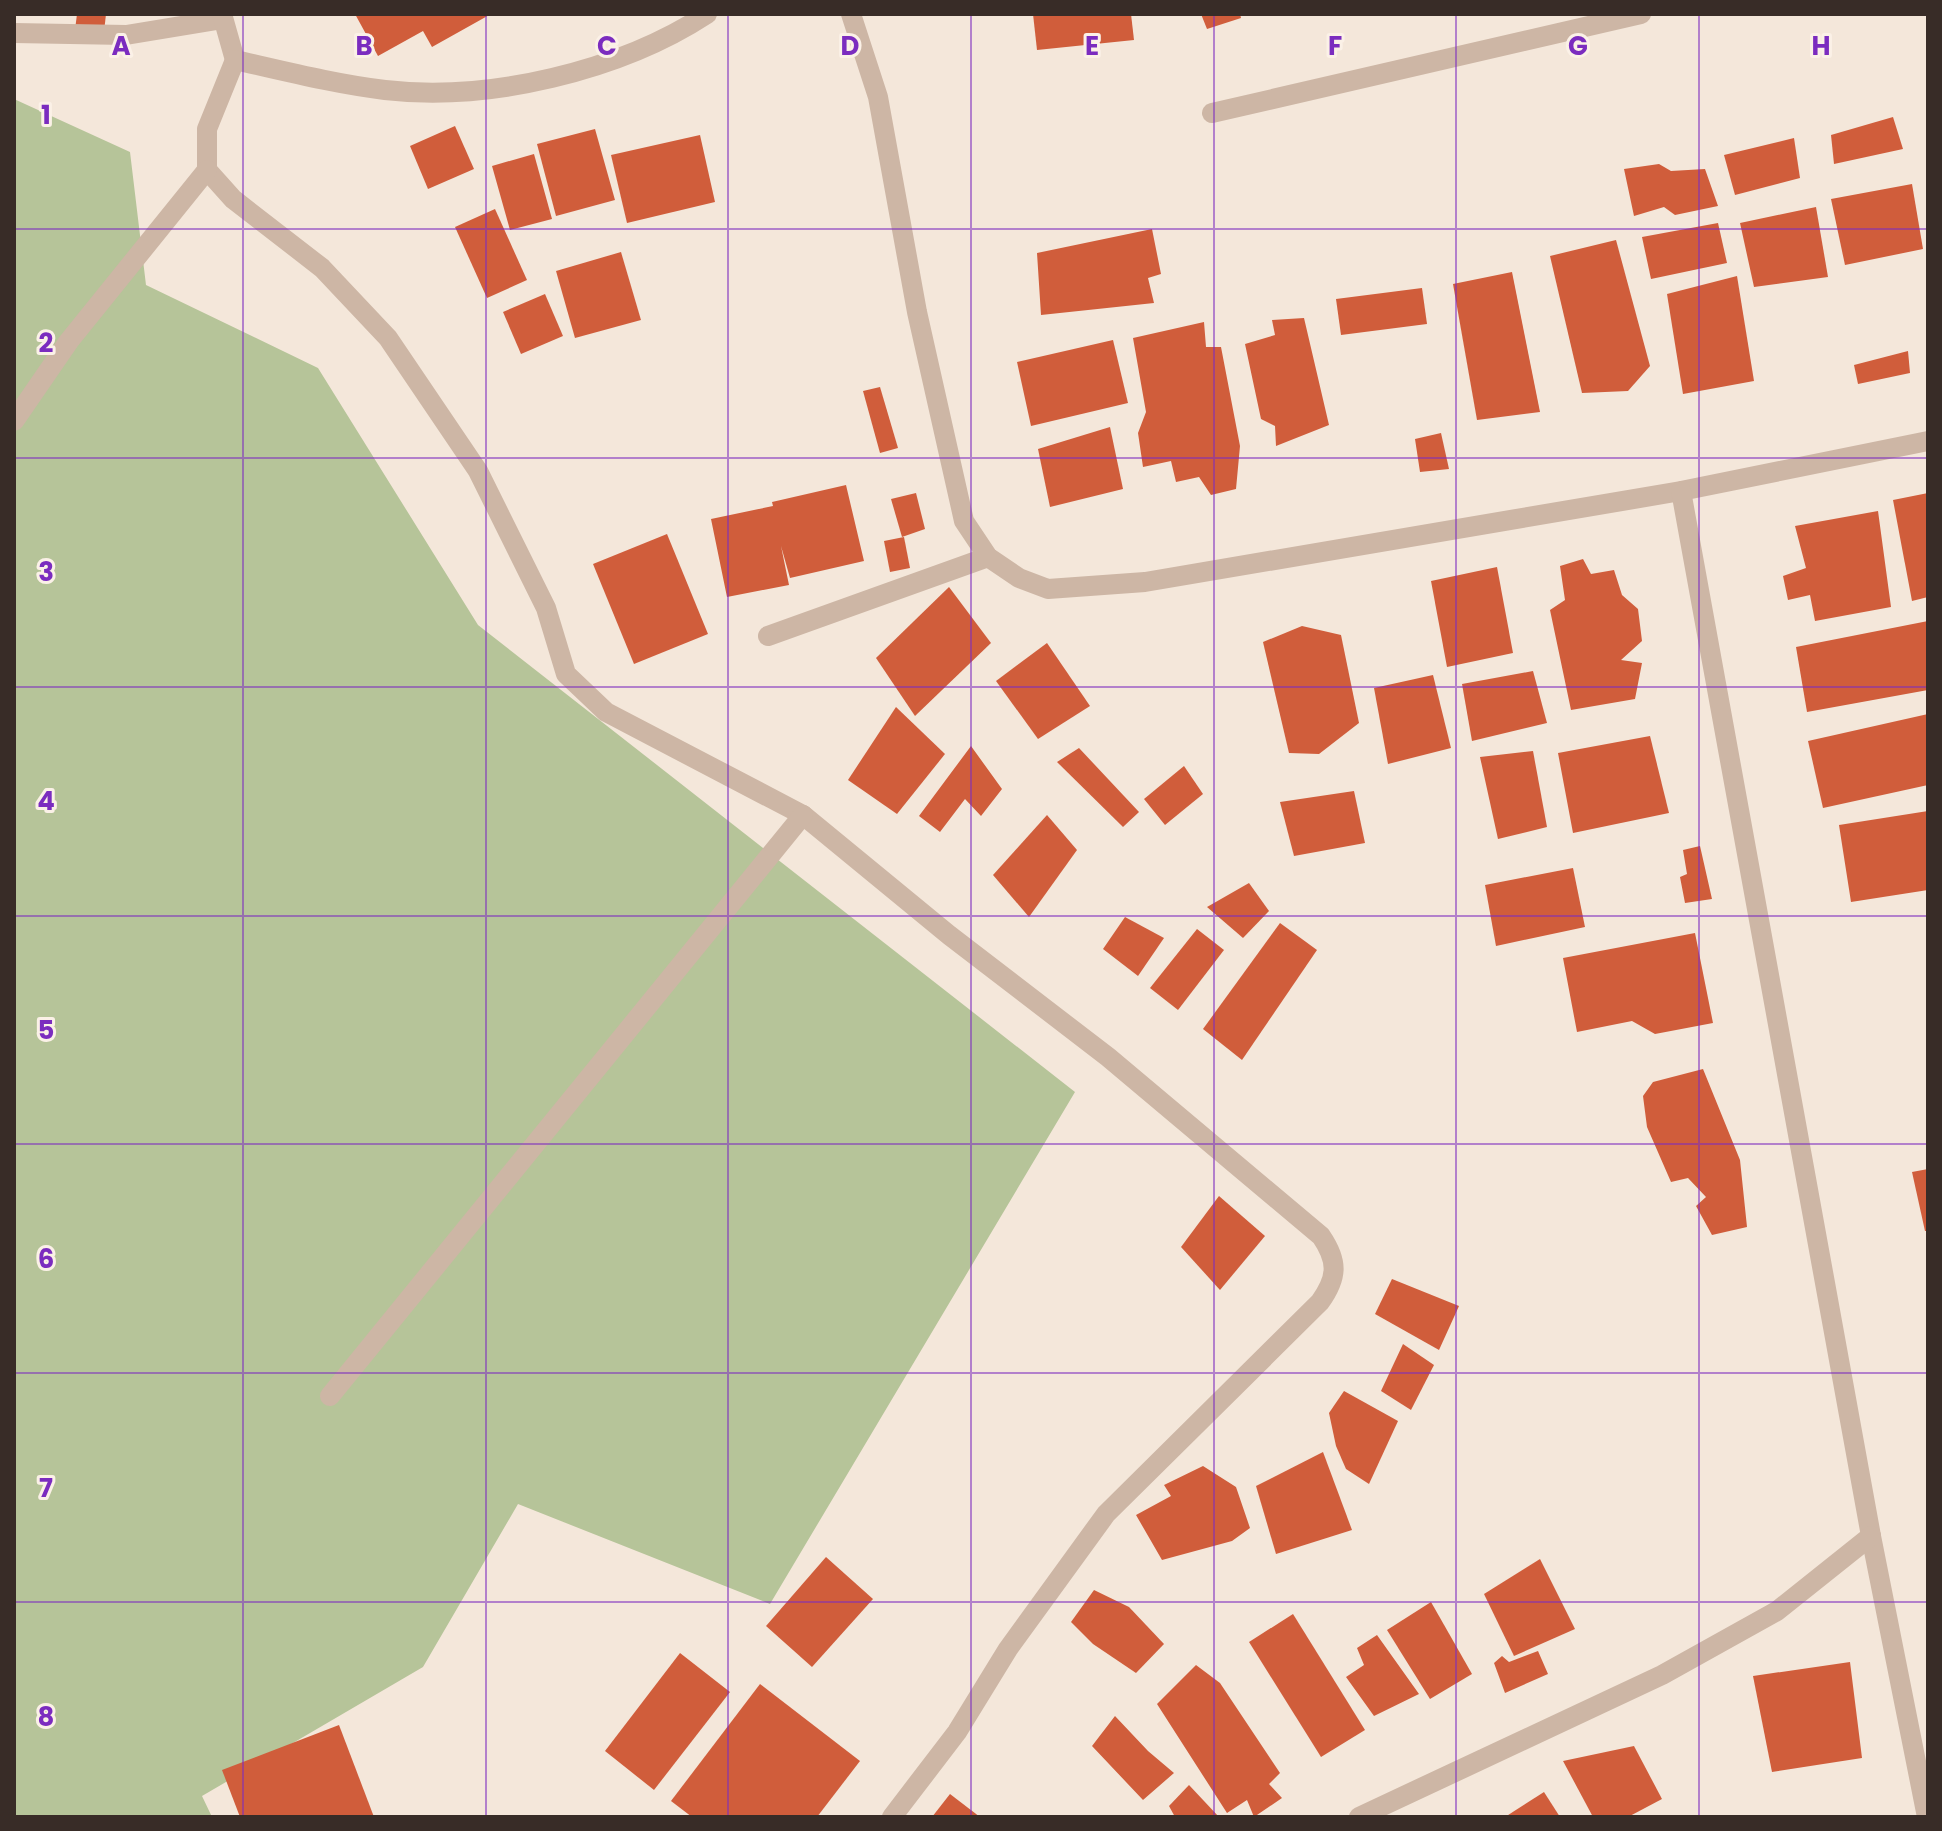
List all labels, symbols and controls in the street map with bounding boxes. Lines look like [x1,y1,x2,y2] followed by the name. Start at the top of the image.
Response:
[111,28,131,64] text: A
[355,28,373,64] text: B
[597,28,617,64] text: C
[841,28,860,64] text: D
[1085,28,1099,64] text: E
[1328,28,1342,64] text: F
[1568,28,1588,64] text: G
[1811,28,1831,64] text: H
[41,97,51,133] text: 1
[39,325,54,361] text: 2
[38,554,54,590] text: 3
[37,783,55,819] text: 4
[38,1012,54,1048] text: 5
[38,1241,54,1277] text: 6
[39,1470,53,1506] text: 7
[38,1699,54,1735] text: 8

